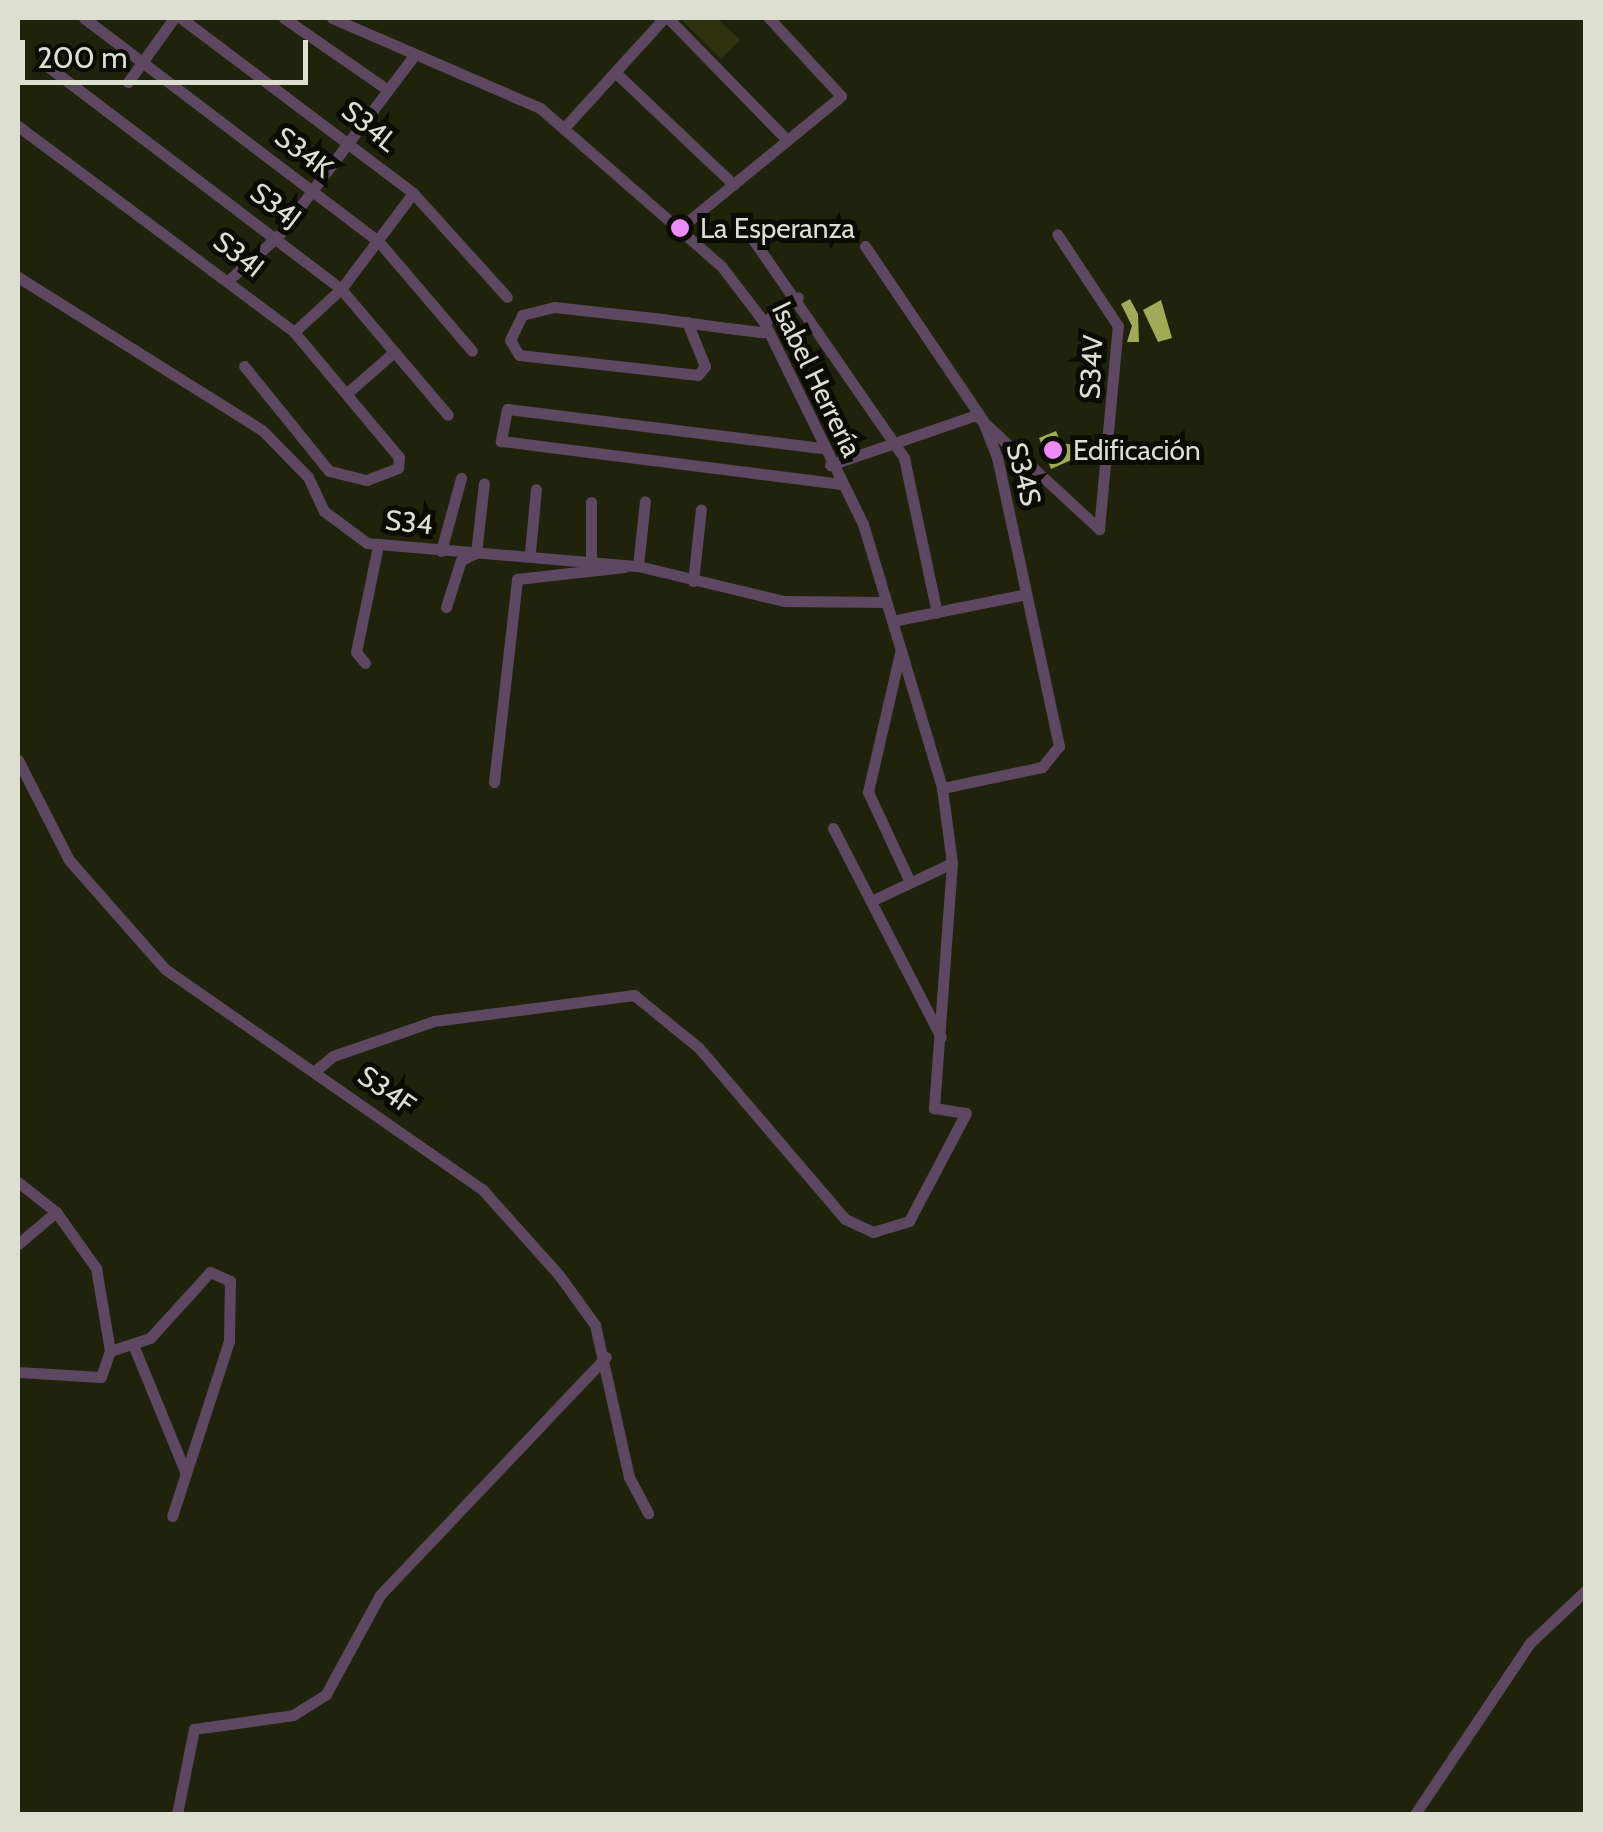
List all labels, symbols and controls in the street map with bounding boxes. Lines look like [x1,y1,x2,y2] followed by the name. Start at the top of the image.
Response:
[25,20,312,82] scale bar
[37,39,128,76] text: 200 m
[335,94,405,158] street label: S34L
[269,119,339,185] street label: S34K
[244,175,308,235] street label: S34J
[700,211,855,245] place label: La Esperanza
[669,217,691,239] marker: La Esperanza
[207,224,271,284] street label: S34I
[765,296,869,462] street label: Isabel Herrería
[1073,334,1109,400] street label: S34V
[1073,433,1201,467] place label: Edificación
[999,439,1049,509] street label: S34S
[1042,439,1064,461] marker: Edificación
[384,503,434,541] street label: S34
[352,1058,422,1122] street label: S34F

